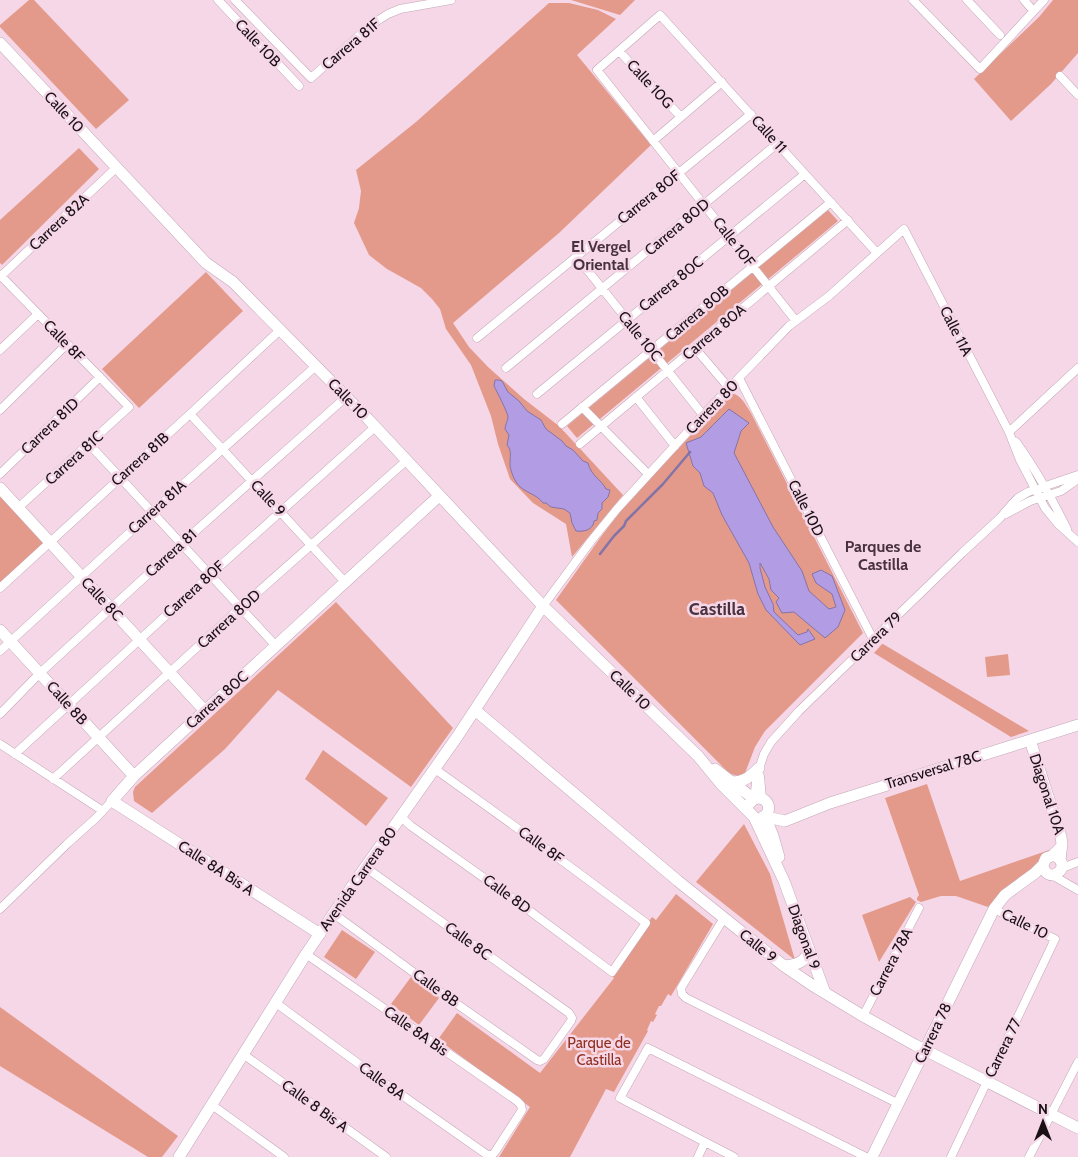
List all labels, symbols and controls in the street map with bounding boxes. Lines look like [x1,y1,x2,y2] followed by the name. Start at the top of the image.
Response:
[318,14,384,74] street label: Carrera 81F
[231,15,285,71] street label: Calle 10B
[623,56,677,112] street label: Calle 10G
[40,88,88,136] street label: Calle 10
[747,112,791,156] street label: Calle 11
[614,166,684,228] street label: Carrera 80F
[26,189,93,254] street label: Carrera 82A
[641,195,713,259] street label: Carrera 80D
[709,214,759,270] street label: Calle 10F
[571,237,631,274] district label: El Vergel Oriental
[635,253,707,315] street label: Carrera 80C
[662,281,732,345] street label: Carrera 80B
[679,300,750,364] street label: Carrera 80A
[936,303,977,360] street label: Calle 11A
[614,307,666,365] street label: Calle 10C
[40,316,88,366] street label: Calle 8F
[324,375,372,423] street label: Calle 10
[682,376,742,438] street label: Carrera 80
[17,394,83,458] street label: Carrera 81D
[41,427,107,489] street label: Carrera 81C
[107,428,173,490] street label: Carrera 81B
[124,476,190,538] street label: Carrera 81A
[247,476,289,520] street label: Calle 9
[784,477,828,539] street label: Calle 10D
[142,525,200,581] street label: Carrera 81
[845,537,921,574] district label: Parques de Castilla
[160,557,228,621] street label: Carrera 80F
[77,574,127,624] street label: Calle 8C
[194,586,264,652] street label: Carrera 80D
[689,598,745,620] district label: Castilla
[846,608,906,666] street label: Carrera 79
[606,666,654,714] street label: Calle 10
[182,667,252,733] street label: Carrera 80C
[43,677,91,729] street label: Calle 8B
[883,747,983,793] street label: Transversal 78C
[1025,751,1069,837] street label: Diagonal 10A
[515,823,567,867] street label: Calle 8F
[316,824,400,934] street label: Avenida Carrera 80
[175,837,258,900] street label: Calle 8A Bis A
[480,871,534,917] street label: Calle 8D
[784,902,824,972] street label: Diagonal 9
[999,905,1051,943] street label: Calle 10
[441,918,495,964] street label: Calle 8C
[866,924,917,999] street label: Carrera 78A
[736,925,780,967] street label: Calle 9
[409,965,463,1011] street label: Calle 8B
[911,1000,955,1066] street label: Carrera 78
[380,1002,452,1060] street label: Calle 8A Bis
[981,1015,1025,1081] street label: Carrera 77
[567,1034,631,1069] park label: Parque de Castilla
[355,1058,409,1104] street label: Calle 8A
[278,1076,352,1137] street label: Calle 8 Bis A
[1018,1097,1068,1147] north arrow
[1038,1100,1048,1118] text: N

